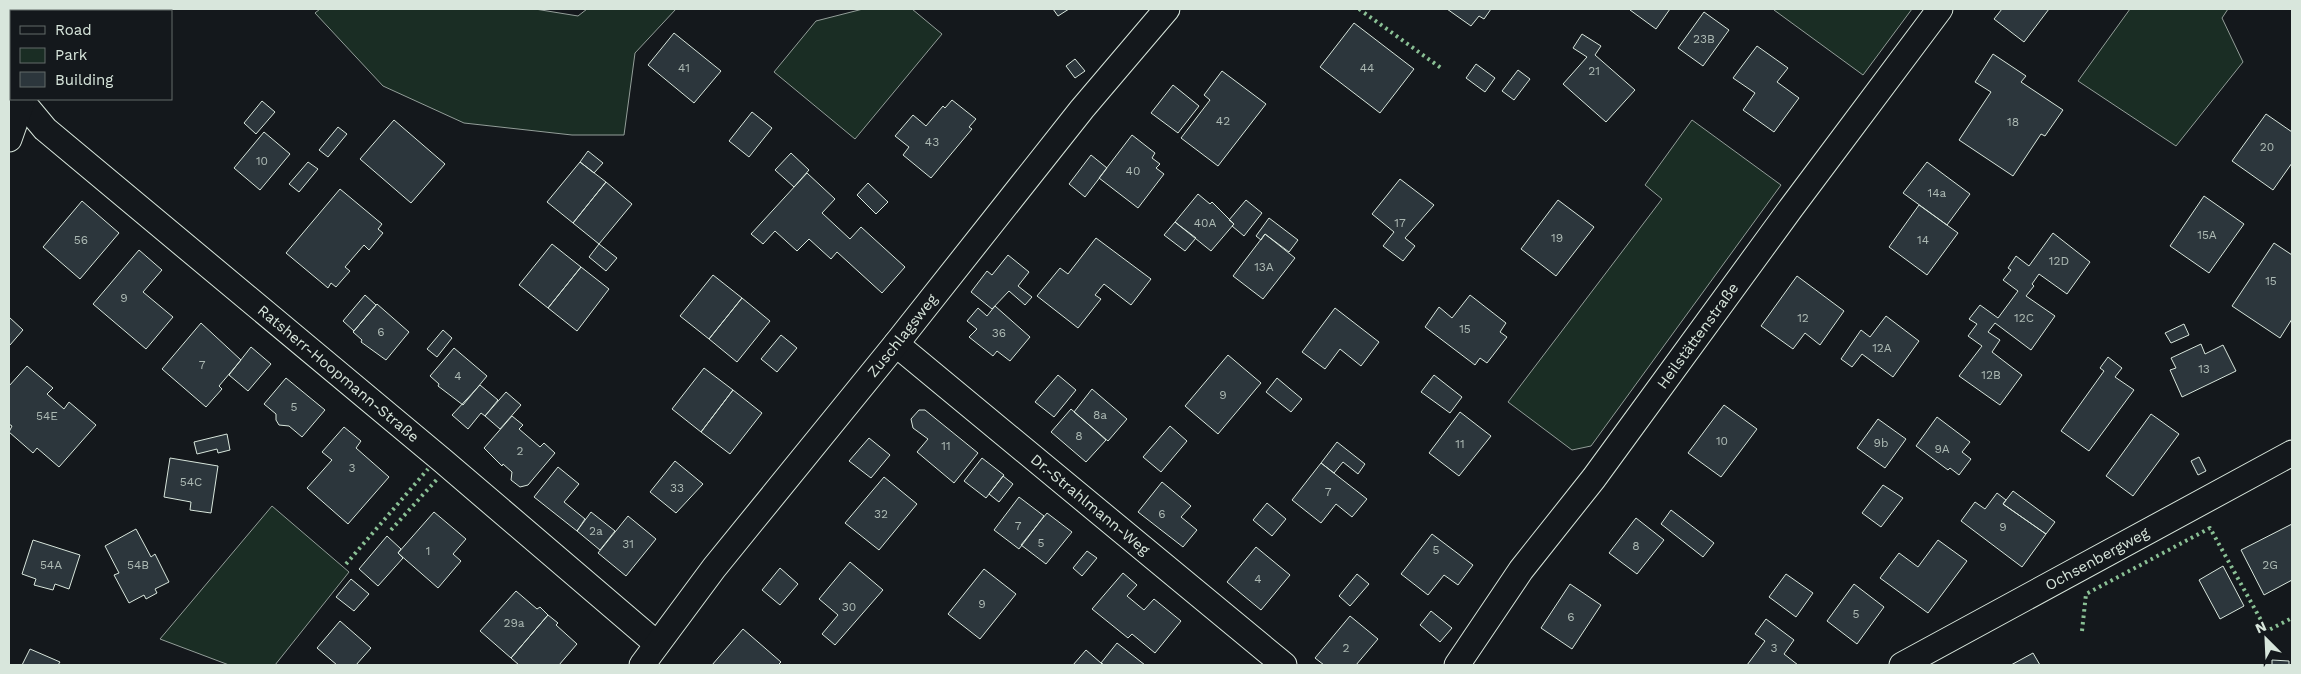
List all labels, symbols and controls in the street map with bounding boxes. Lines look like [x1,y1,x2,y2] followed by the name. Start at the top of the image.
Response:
[10,10,172,100] legend
[55,21,92,39] text: Road
[1693,32,1715,46] house number: 23B
[55,46,88,64] text: Park
[678,61,690,75] house number: 41
[1360,61,1374,75] house number: 44
[1588,64,1600,78] house number: 21
[55,71,113,89] text: Building
[1216,114,1230,128] house number: 42
[2007,115,2019,129] house number: 18
[925,135,939,149] house number: 43
[2260,140,2274,154] house number: 20
[256,154,268,168] house number: 10
[1126,164,1140,178] house number: 40
[1928,186,1947,200] house number: 14a
[1194,216,1216,230] house number: 40A
[1394,216,1406,230] house number: 17
[2197,228,2217,242] house number: 15A
[1551,231,1563,245] house number: 19
[74,233,88,247] house number: 56
[1917,233,1929,247] house number: 14
[2049,254,2069,268] house number: 12D
[1254,260,1274,274] house number: 13A
[2265,274,2277,288] house number: 15
[1653,279,1742,392] street label: Heilstättenstraße
[864,290,941,381] street label: Zuschlagsweg
[120,291,128,305] house number: 9
[254,301,423,446] street label: Ratsherr-Hoopmann-Straße
[1797,311,1809,325] house number: 12
[2014,311,2034,325] house number: 12C
[1459,322,1471,336] house number: 15
[377,325,385,339] house number: 6
[992,326,1006,340] house number: 36
[1872,341,1892,355] house number: 12A
[199,358,206,372] house number: 7
[2198,362,2210,376] house number: 13
[1981,368,2001,382] house number: 12B
[454,369,462,383] house number: 4
[1219,388,1227,402] house number: 9
[291,400,298,414] house number: 5
[1093,408,1107,422] house number: 8a
[36,409,58,423] house number: 54E
[1075,429,1083,443] house number: 8
[1716,434,1728,448] house number: 10
[1874,436,1888,450] house number: 9b
[1455,437,1465,451] house number: 11
[941,439,951,453] house number: 11
[1934,442,1950,456] house number: 9A
[517,444,524,458] house number: 2
[1027,450,1153,559] street label: Dr.-Strahlmann-Weg
[349,461,356,475] house number: 3
[180,475,202,489] house number: 54C
[670,481,684,495] house number: 33
[1325,485,1332,499] house number: 7
[874,507,888,521] house number: 32
[1158,507,1166,521] house number: 6
[1015,519,1022,533] house number: 7
[1999,520,2007,534] house number: 9
[589,524,603,538] house number: 2a
[2042,524,2152,594] street label: Ochsenbergweg
[1038,536,1045,550] house number: 5
[622,537,634,551] house number: 31
[1632,539,1640,553] house number: 8
[1433,543,1440,557] house number: 5
[426,544,430,558] house number: 1
[40,558,62,572] house number: 54A
[127,558,149,572] house number: 54B
[2262,558,2278,572] house number: 2G
[1254,572,1262,586] house number: 4
[978,597,986,611] house number: 9
[842,600,856,614] house number: 30
[1853,607,1860,621] house number: 5
[1567,610,1575,624] house number: 6
[2241,614,2291,664] north arrow
[503,616,525,630] house number: 29a
[2253,618,2269,637] text: N
[1343,641,1350,655] house number: 2
[1771,641,1778,655] house number: 3

